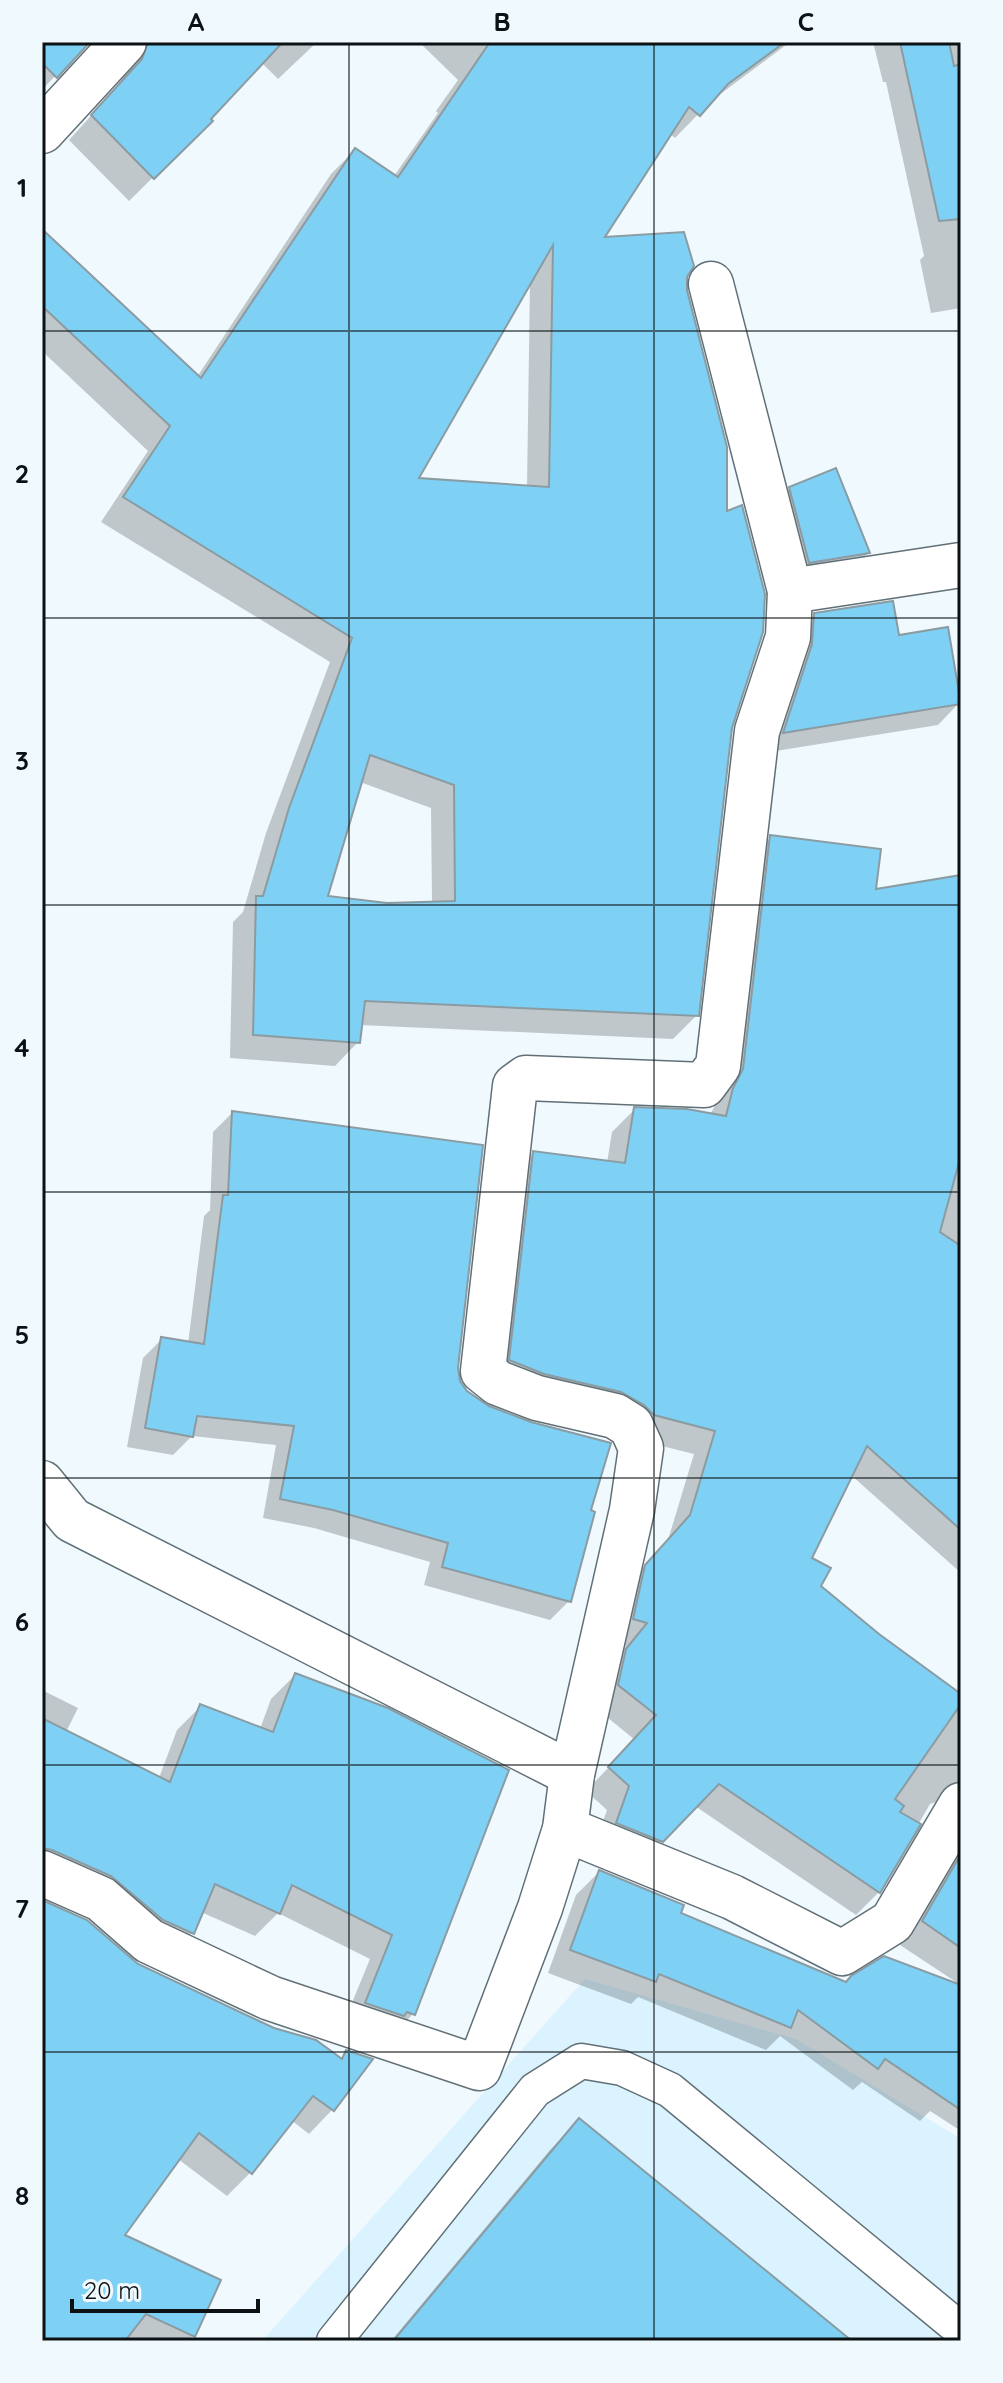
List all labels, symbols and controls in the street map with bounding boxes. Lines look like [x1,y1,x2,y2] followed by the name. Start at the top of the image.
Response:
[188,5,205,38] text: A
[493,5,511,38] text: B
[798,5,814,38] text: C
[17,171,27,204] text: 1
[15,457,29,490] text: 2
[15,744,29,777] text: 3
[14,1031,30,1064] text: 4
[15,1318,29,1351] text: 5
[15,1605,29,1638] text: 6
[15,1892,29,1925] text: 7
[15,2179,29,2212] text: 8
[72,2263,258,2313] scale bar
[84,2275,140,2305] text: 20 m

